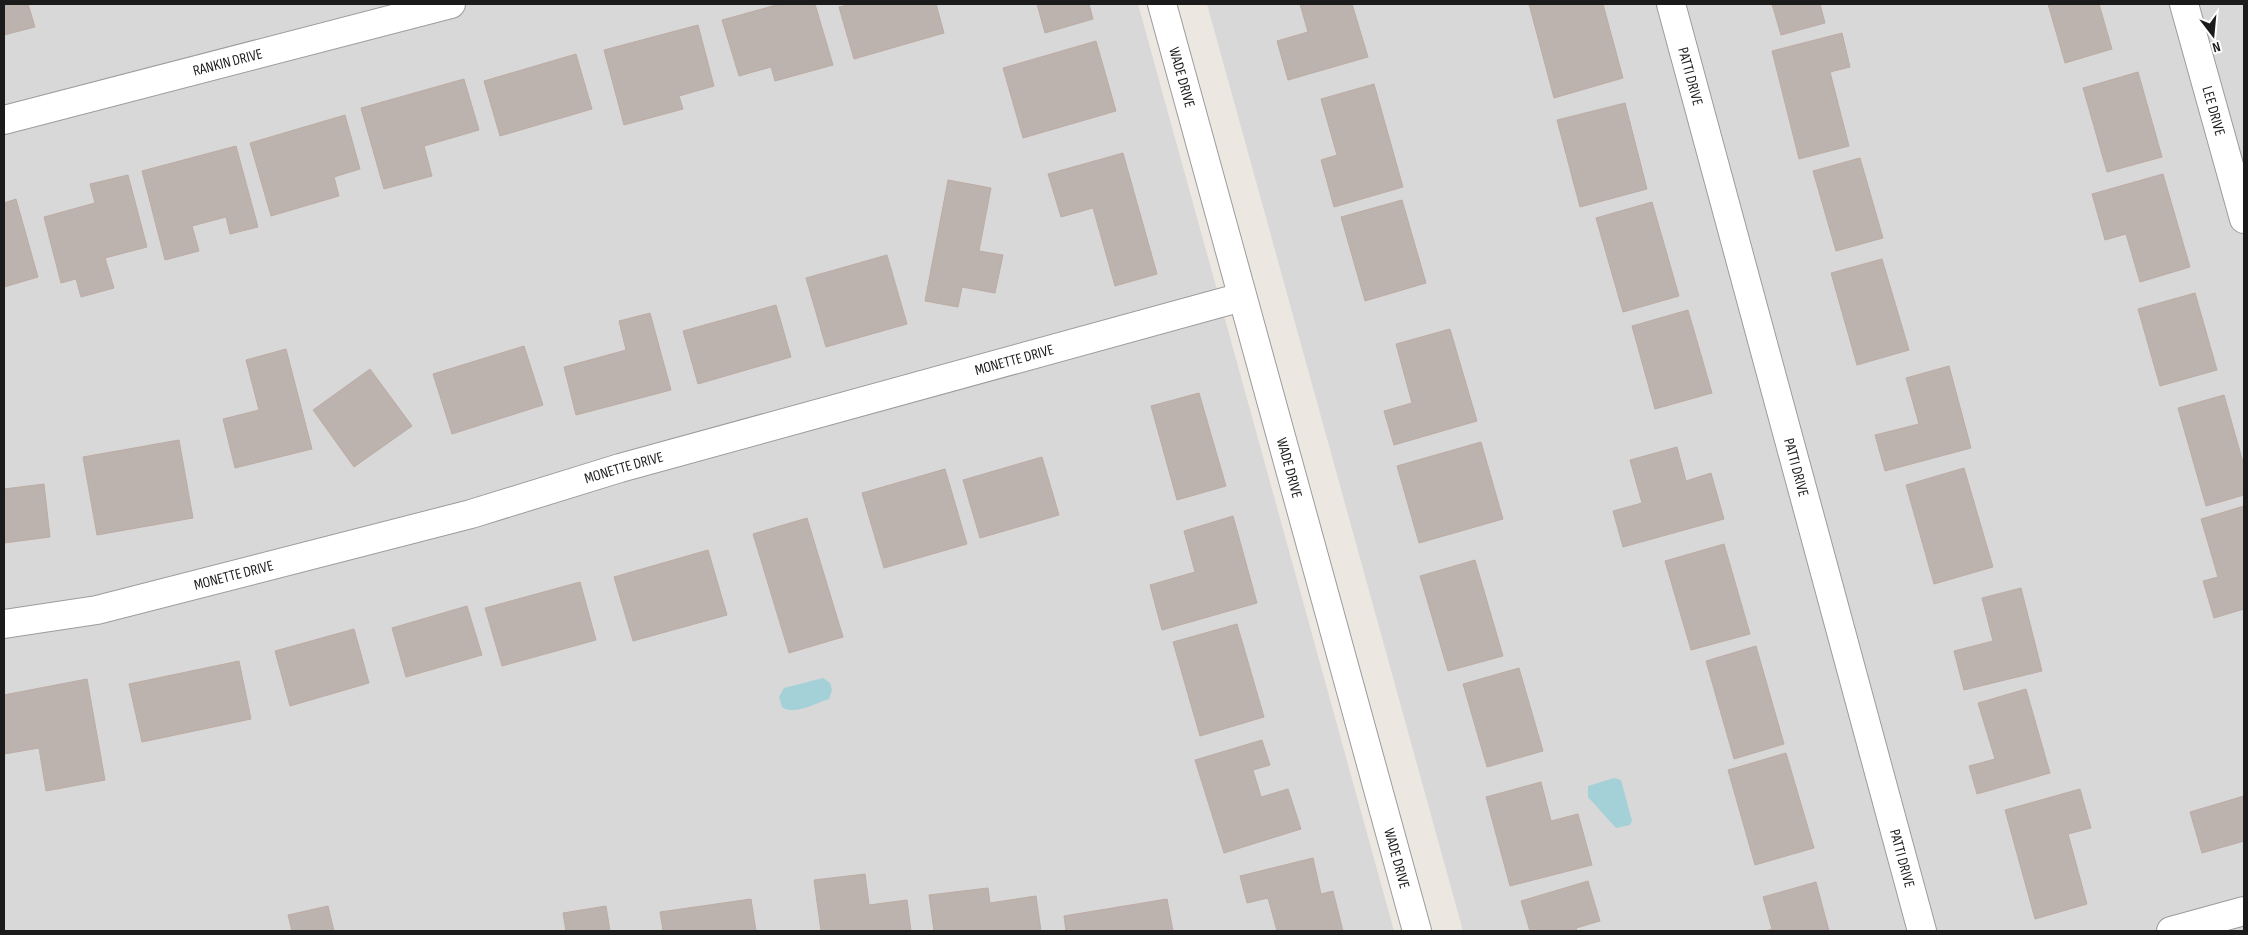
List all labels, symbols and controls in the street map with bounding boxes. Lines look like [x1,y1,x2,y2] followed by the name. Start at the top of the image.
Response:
[2188,10,2238,60] north arrow
[2211,38,2222,56] text: N
[191,44,264,80] street label: RANKIN DRIVE
[1165,45,1200,110] street label: WADE DRIVE
[1674,45,1708,108] street label: PATTI DRIVE
[2198,84,2230,138] street label: LEE DRIVE
[973,340,1056,380] street label: MONETTE DRIVE
[1272,435,1307,500] street label: WADE DRIVE
[1779,436,1813,499] street label: PATTI DRIVE
[582,447,665,488] street label: MONETTE DRIVE
[192,556,275,594] street label: MONETTE DRIVE
[1380,826,1414,891] street label: WADE DRIVE
[1885,827,1919,890] street label: PATTI DRIVE

